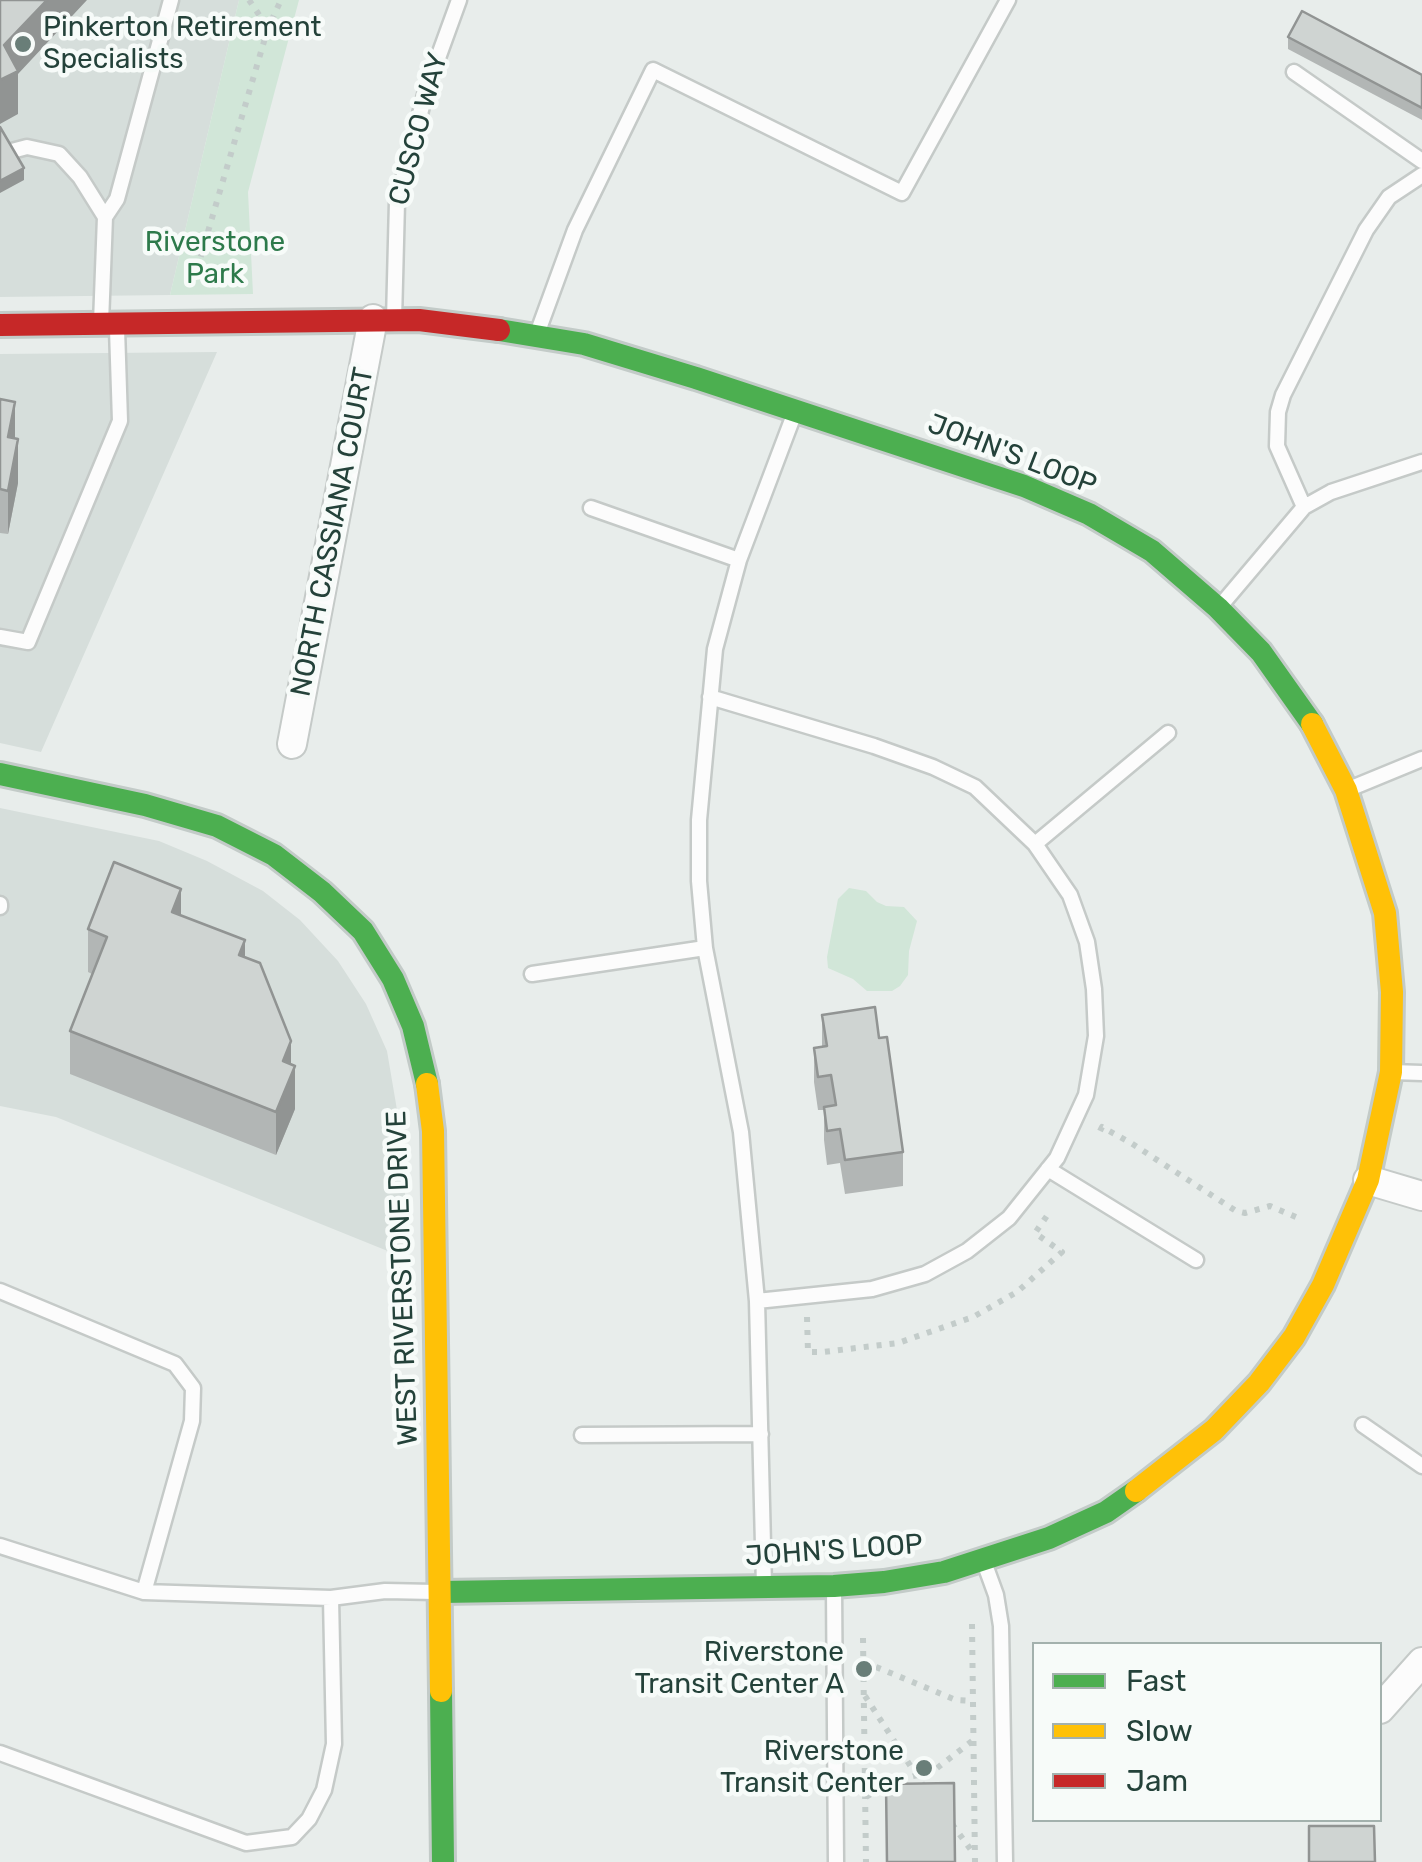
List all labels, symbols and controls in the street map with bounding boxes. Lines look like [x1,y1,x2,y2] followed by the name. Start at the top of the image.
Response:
[43,11,321,77] place label: Pinkerton Retirement Specialists
[12,33,34,55] marker: Pinkerton Retirement Specialists
[382,49,456,209] street label: CUSCO WAY
[145,226,285,292] park label: Riverstone Park
[285,365,381,699] street label: NORTH CASSIANA COURT
[923,407,1101,503] street label: JOHN'S LOOP
[380,1110,426,1446] street label: WEST RIVERSTONE DRIVE
[744,1528,924,1574] street label: JOHN'S LOOP
[634,1636,844,1702] place label: Riverstone Transit Center A
[1032,1642,1382,1822] legend
[853,1658,875,1680] marker: Riverstone Transit Center A
[1126,1663,1186,1699] text: Fast
[1126,1713,1193,1749] text: Slow
[720,1735,904,1801] place label: Riverstone Transit Center
[913,1757,935,1779] marker: Riverstone Transit Center
[1126,1763,1188,1799] text: Jam

